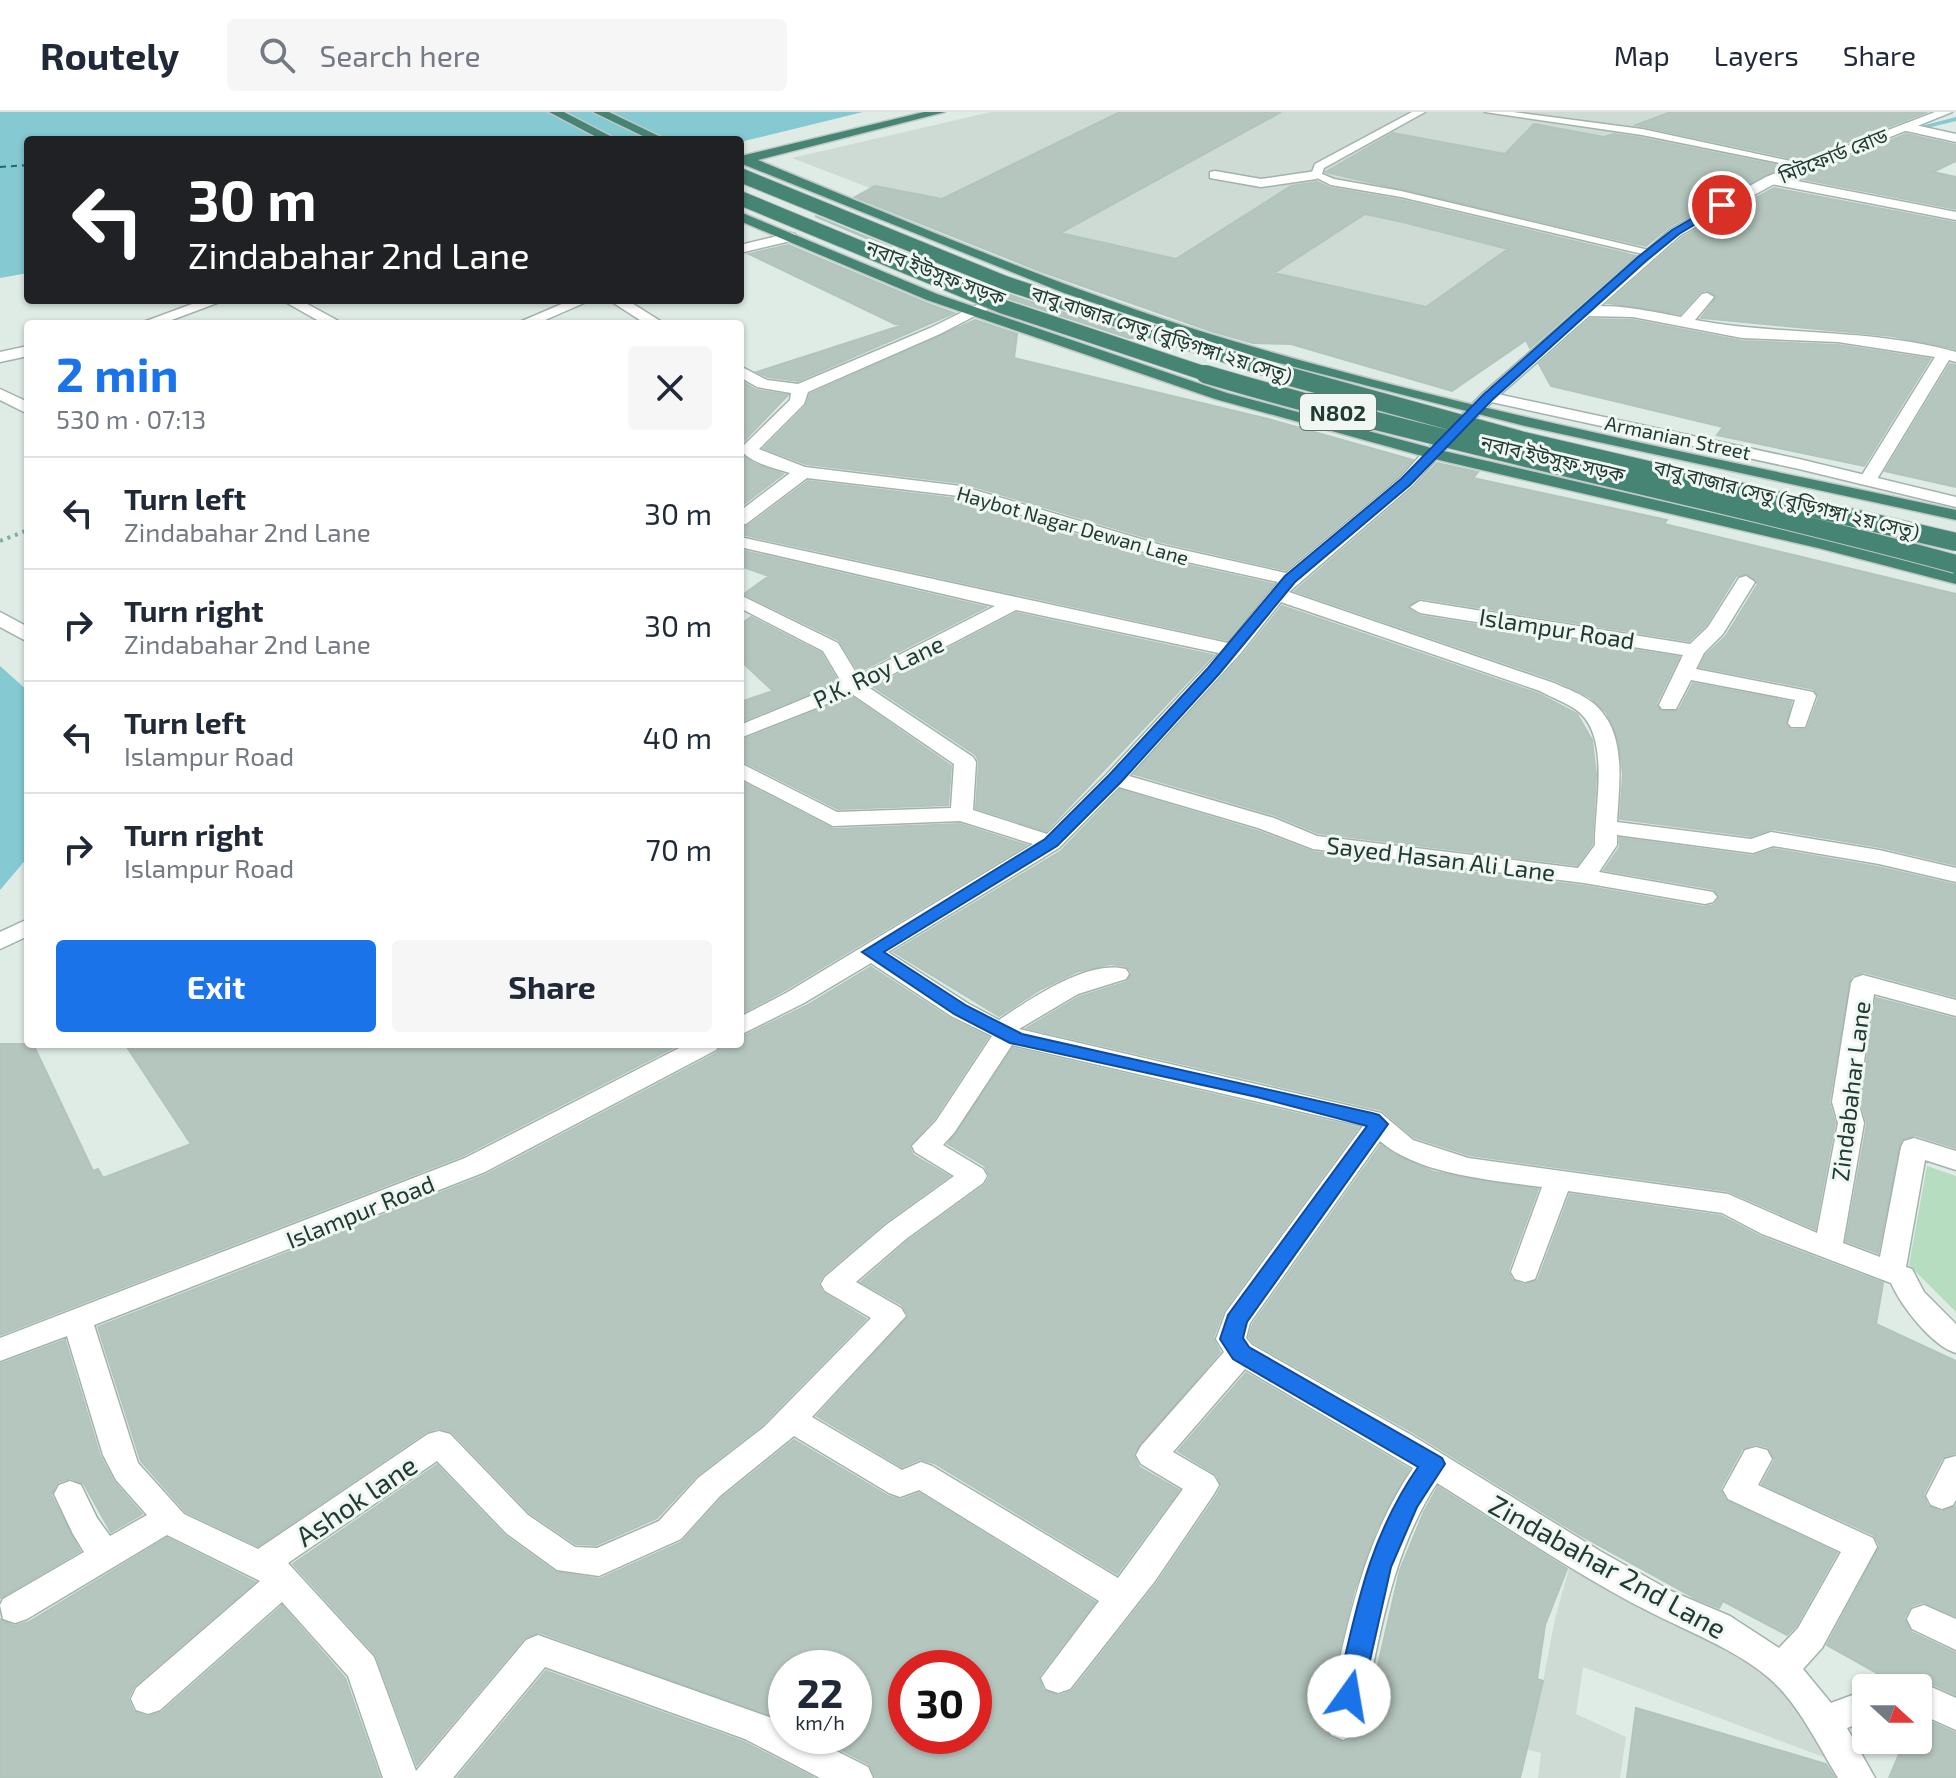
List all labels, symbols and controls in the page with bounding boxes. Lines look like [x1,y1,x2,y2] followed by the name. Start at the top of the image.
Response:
[227,19,787,91] search box
[40,32,179,78] text: Routely
[255,33,299,77] icon: search
[319,37,481,73] text: Search here
[1614,38,1670,72] text: Map
[1714,38,1799,72] text: Layers
[1843,38,1916,72] text: Share
[1774,122,1892,188] street label: মিটফোর্ড রোড
[188,165,317,232] text: 30 m
[56,168,160,272] icon: left
[1688,171,1756,239] pin
[1700,183,1744,227] icon: arrive
[188,233,530,276] text: Zindabahar 2nd Lane
[862,234,1010,311] street label: নবাব ইউসুফ সড়ক
[1027,280,1296,389] street label: বাবু বাজার সেতু (বুড়িগঙ্গা ২য় সেতু)
[56,344,179,402] text: 2 min
[628,346,712,430] button: close
[1300,394,1376,430] road number: N802
[56,403,206,434] text: 530 m · 07:13
[1603,410,1753,464] street label: Armanian Street
[1477,430,1628,487] street label: নবাব ইউসুফ সড়ক
[1650,454,1922,545] street label: বাবু বাজার সেতু (বুড়িগঙ্গা ২য় সেতু)
[124,480,246,516] text: Turn left
[954,480,1192,570] street label: Haybot Nagar Dewan Lane
[56,491,100,535] icon: left
[644,495,712,531] text: 30 m
[124,516,371,547] text: Zindabahar 2nd Lane
[124,592,264,628] text: Turn right
[1477,601,1637,655] street label: Islampur Road
[56,603,100,647] icon: right
[644,607,712,643] text: 30 m
[124,628,371,659] text: Zindabahar 2nd Lane
[808,628,948,714] street label: P.K. Roy Lane
[124,704,246,740] text: Turn left
[56,715,100,759] icon: left
[642,719,712,755] text: 40 m
[124,740,294,771] text: Islampur Road
[124,816,264,852] text: Turn right
[56,827,100,871] icon: right
[1325,830,1557,886] street label: Sayed Hasan Ali Lane
[646,831,712,867] text: 70 m
[124,852,294,883] text: Islampur Road
[56,940,376,1032] button: Exit
[392,940,712,1032] button: Share
[1825,999,1875,1183] street label: Zindabahar Lane
[282,1168,438,1254] street label: Islampur Road
[289,1447,423,1553] street label: Ashok lane
[1484,1487,1732,1645] street label: Zindabahar 2nd Lane
[888,1650,992,1754] speed limit sign: 30
[1307,1654,1391,1738] position arrow
[797,1668,843,1716] text: 22
[1852,1674,1932,1754] north arrow
[1852,1674,1932,1754] map controls
[795,1710,845,1734] text: km/h

